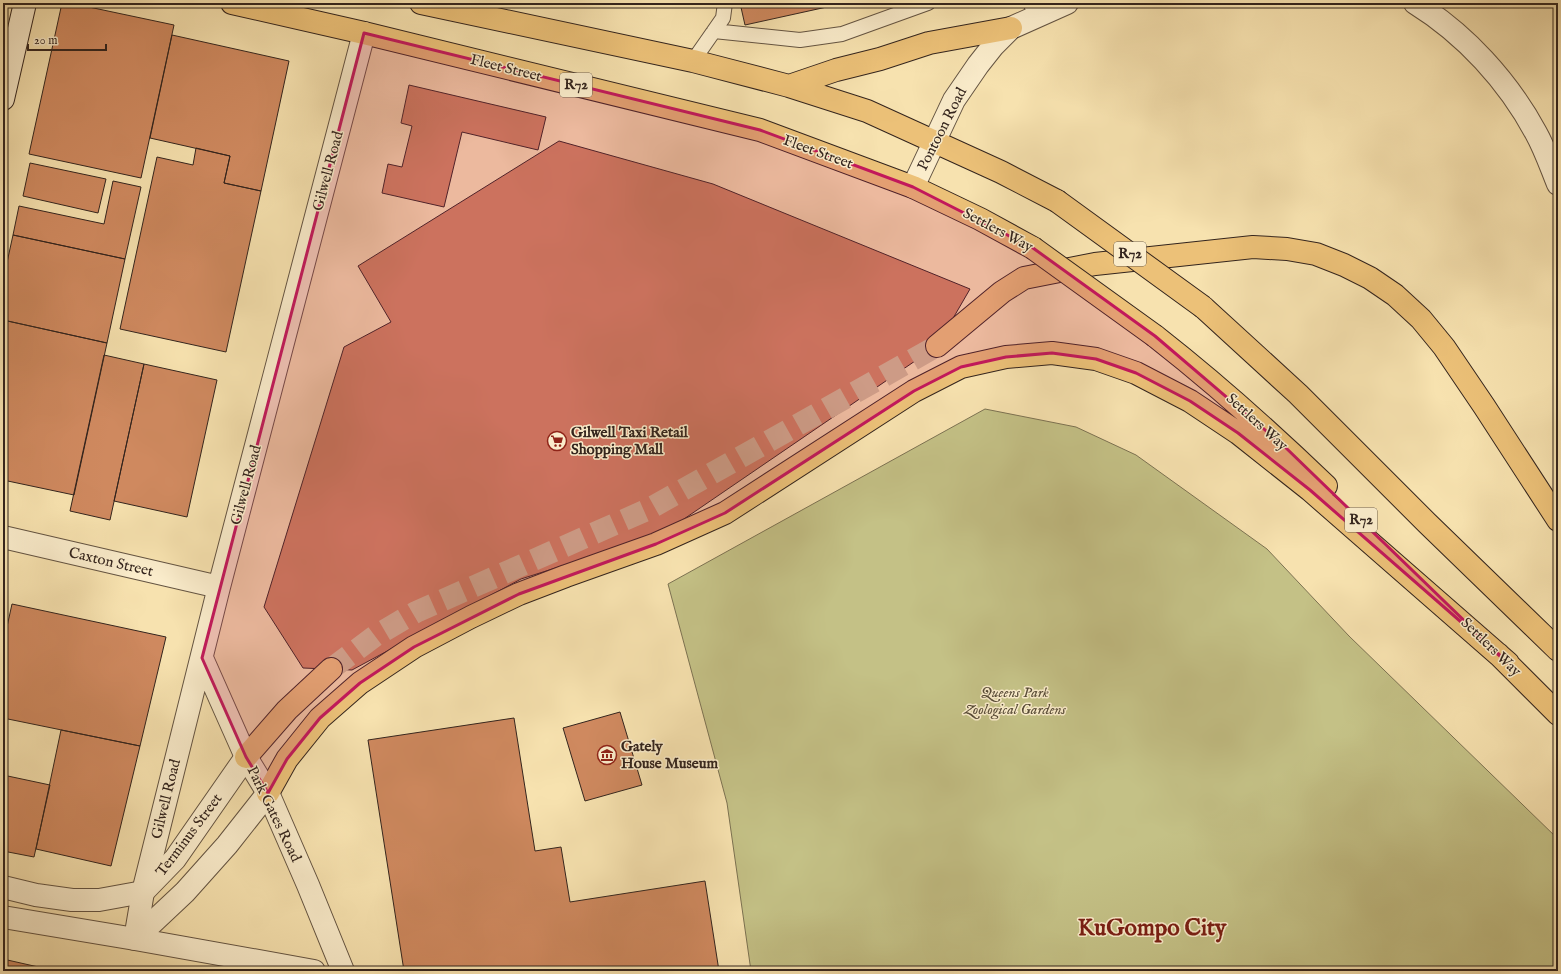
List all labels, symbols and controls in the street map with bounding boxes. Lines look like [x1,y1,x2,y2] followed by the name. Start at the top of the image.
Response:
[28,26,106,52] scale bar
[34,33,57,48] text: 20 m
[468,50,544,86] street label: Fleet Street
[560,73,592,97] road number: R72
[913,83,972,174] street label: Pontoon Road
[308,128,348,213] street label: Gilwell Road
[780,131,856,173] street label: Fleet Street
[960,204,1037,257] street label: Settlers Way
[1114,242,1146,266] road number: R72
[1222,389,1292,455] street label: Settlers Way
[571,423,689,459] place label: Gilwell Taxi Retail Shopping Mall
[546,430,568,452] supermarket icon: Gilwell Taxi Retail Shopping Mall
[226,442,266,527] street label: Gilwell Road
[1345,508,1377,532] road number: R72
[67,543,155,581] street label: Caxton Street
[1457,613,1526,681] street label: Settlers Way
[962,683,1066,720] park label: Queens Park Zoological Gardens
[621,737,719,773] place label: Gately House Museum
[596,744,618,766] museum icon: Gately House Museum
[147,756,185,841] street label: Gilwell Road
[243,763,306,866] street label: Park Gates Road
[152,790,226,880] street label: Terminus Street
[1078,914,1227,943] district label: KuGompo City

